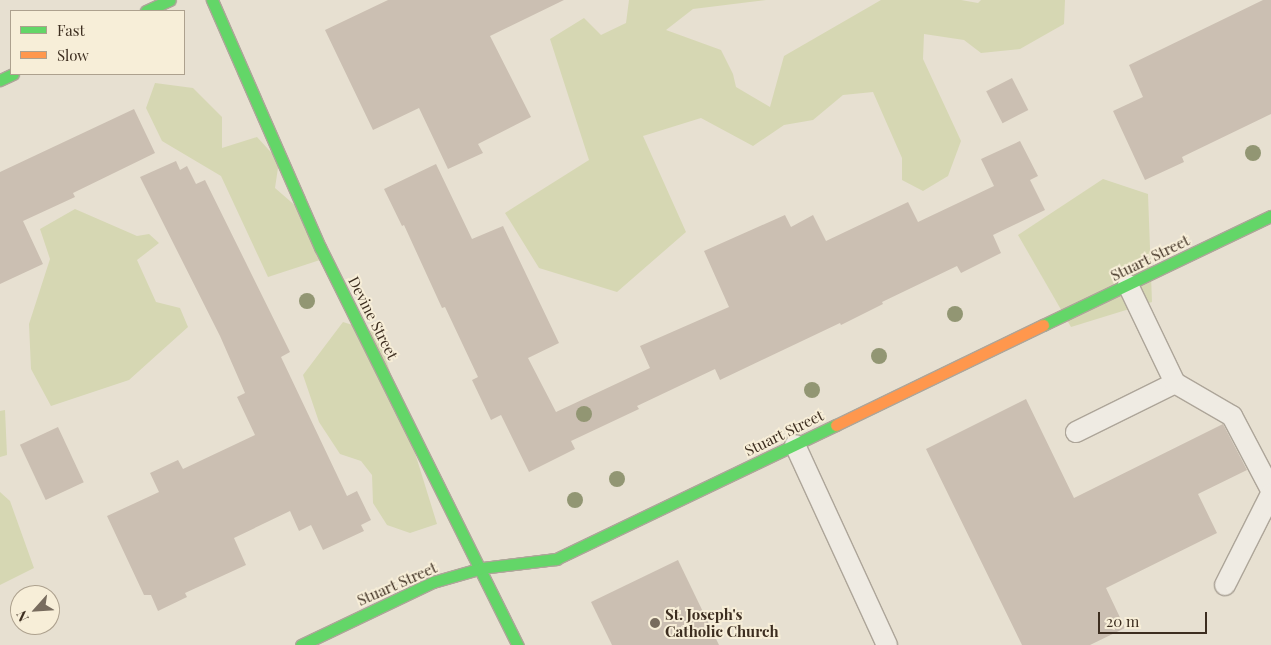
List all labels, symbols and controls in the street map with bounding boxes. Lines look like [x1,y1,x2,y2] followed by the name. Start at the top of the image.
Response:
[10,10,185,75] legend
[57,20,85,40] text: Fast
[57,45,89,65] text: Slow
[1108,231,1192,285] street label: Stuart Street
[344,274,402,362] street label: Devine Street
[742,406,826,460] street label: Stuart Street
[354,558,440,610] street label: Stuart Street
[10,585,60,635] north arrow
[1101,602,1210,634] scale bar
[665,605,779,640] place label: St. Joseph's Catholic Church
[11,608,33,625] text: N
[1106,611,1139,631] text: 20 m
[649,617,661,629] marker: St. Joseph's Catholic Church

